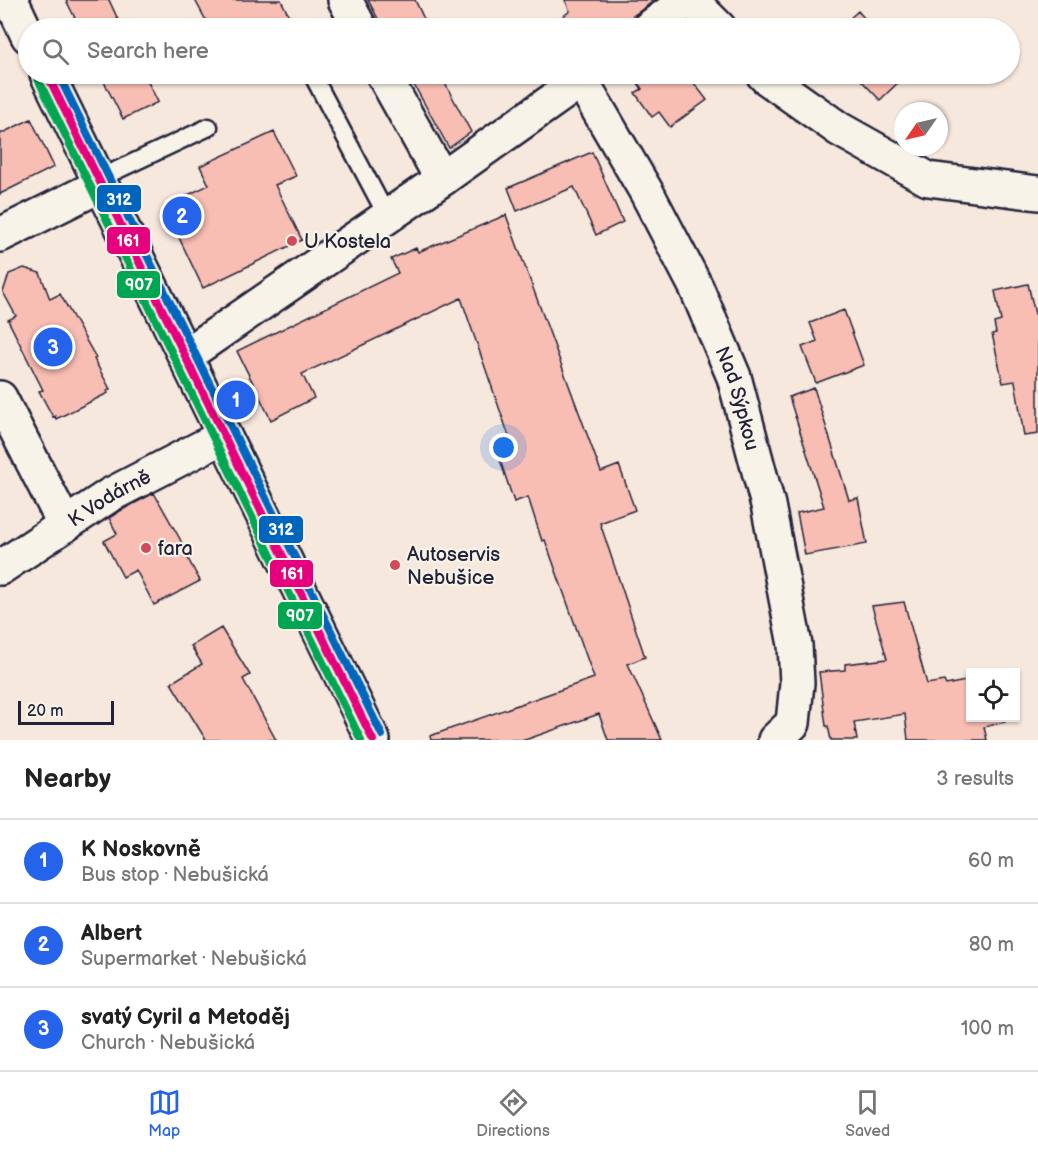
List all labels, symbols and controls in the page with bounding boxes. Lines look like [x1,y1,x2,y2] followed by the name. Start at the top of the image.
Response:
[18,18,1020,84] search box
[39,35,72,68] icon: search
[87,38,209,65] text: Search here
[894,102,948,156] north arrow
[96,184,142,213] line badge: 312
[106,191,132,210] text: 312
[162,194,201,238] pin: 2
[106,226,151,255] line badge: 161
[304,230,391,254] place label: U Kostela
[116,232,140,251] text: 161
[285,234,299,248] marker: U Kostela
[116,270,161,299] line badge: 907
[125,276,153,295] text: 907
[34,324,72,370] pin: 3
[709,343,764,453] street label: Nad Sýpkou
[216,378,256,422] pin: 1
[489,433,518,462] your location
[64,465,155,532] street label: K Vodárně
[258,515,304,544] line badge: 312
[268,521,294,540] text: 312
[158,537,193,561] place label: fara
[139,541,153,555] marker: fara
[407,543,500,590] place label: Autoservis Nebušice
[388,558,402,572] marker: Autoservis Nebušice
[269,559,314,588] line badge: 161
[280,565,304,584] text: 161
[277,601,323,630] line badge: 907
[286,607,314,626] text: 907
[966,668,1020,722] map controls
[966,668,1020,722] button: locate
[18,698,114,726] scale bar
[27,702,63,721] text: 20 m
[24,764,111,795] text: Nearby
[936,767,1014,791] text: 3 results
[81,836,201,863] text: K Noskovně
[39,849,48,873] text: 1
[968,849,1014,873] text: 60 m
[81,863,269,887] text: Bus stop · Nebušická
[81,920,142,947] text: Albert
[38,933,49,957] text: 2
[969,933,1014,957] text: 80 m
[81,947,307,971] text: Supermarket · Nebušická
[81,1004,290,1031] text: svatý Cyril a Metoděj
[38,1017,49,1041] text: 3
[961,1017,1014,1041] text: 100 m
[81,1031,255,1055] text: Church · Nebušická
[148,1086,181,1141] tab: Map
[476,1086,550,1141] tab: Directions
[845,1086,890,1141] tab: Saved

